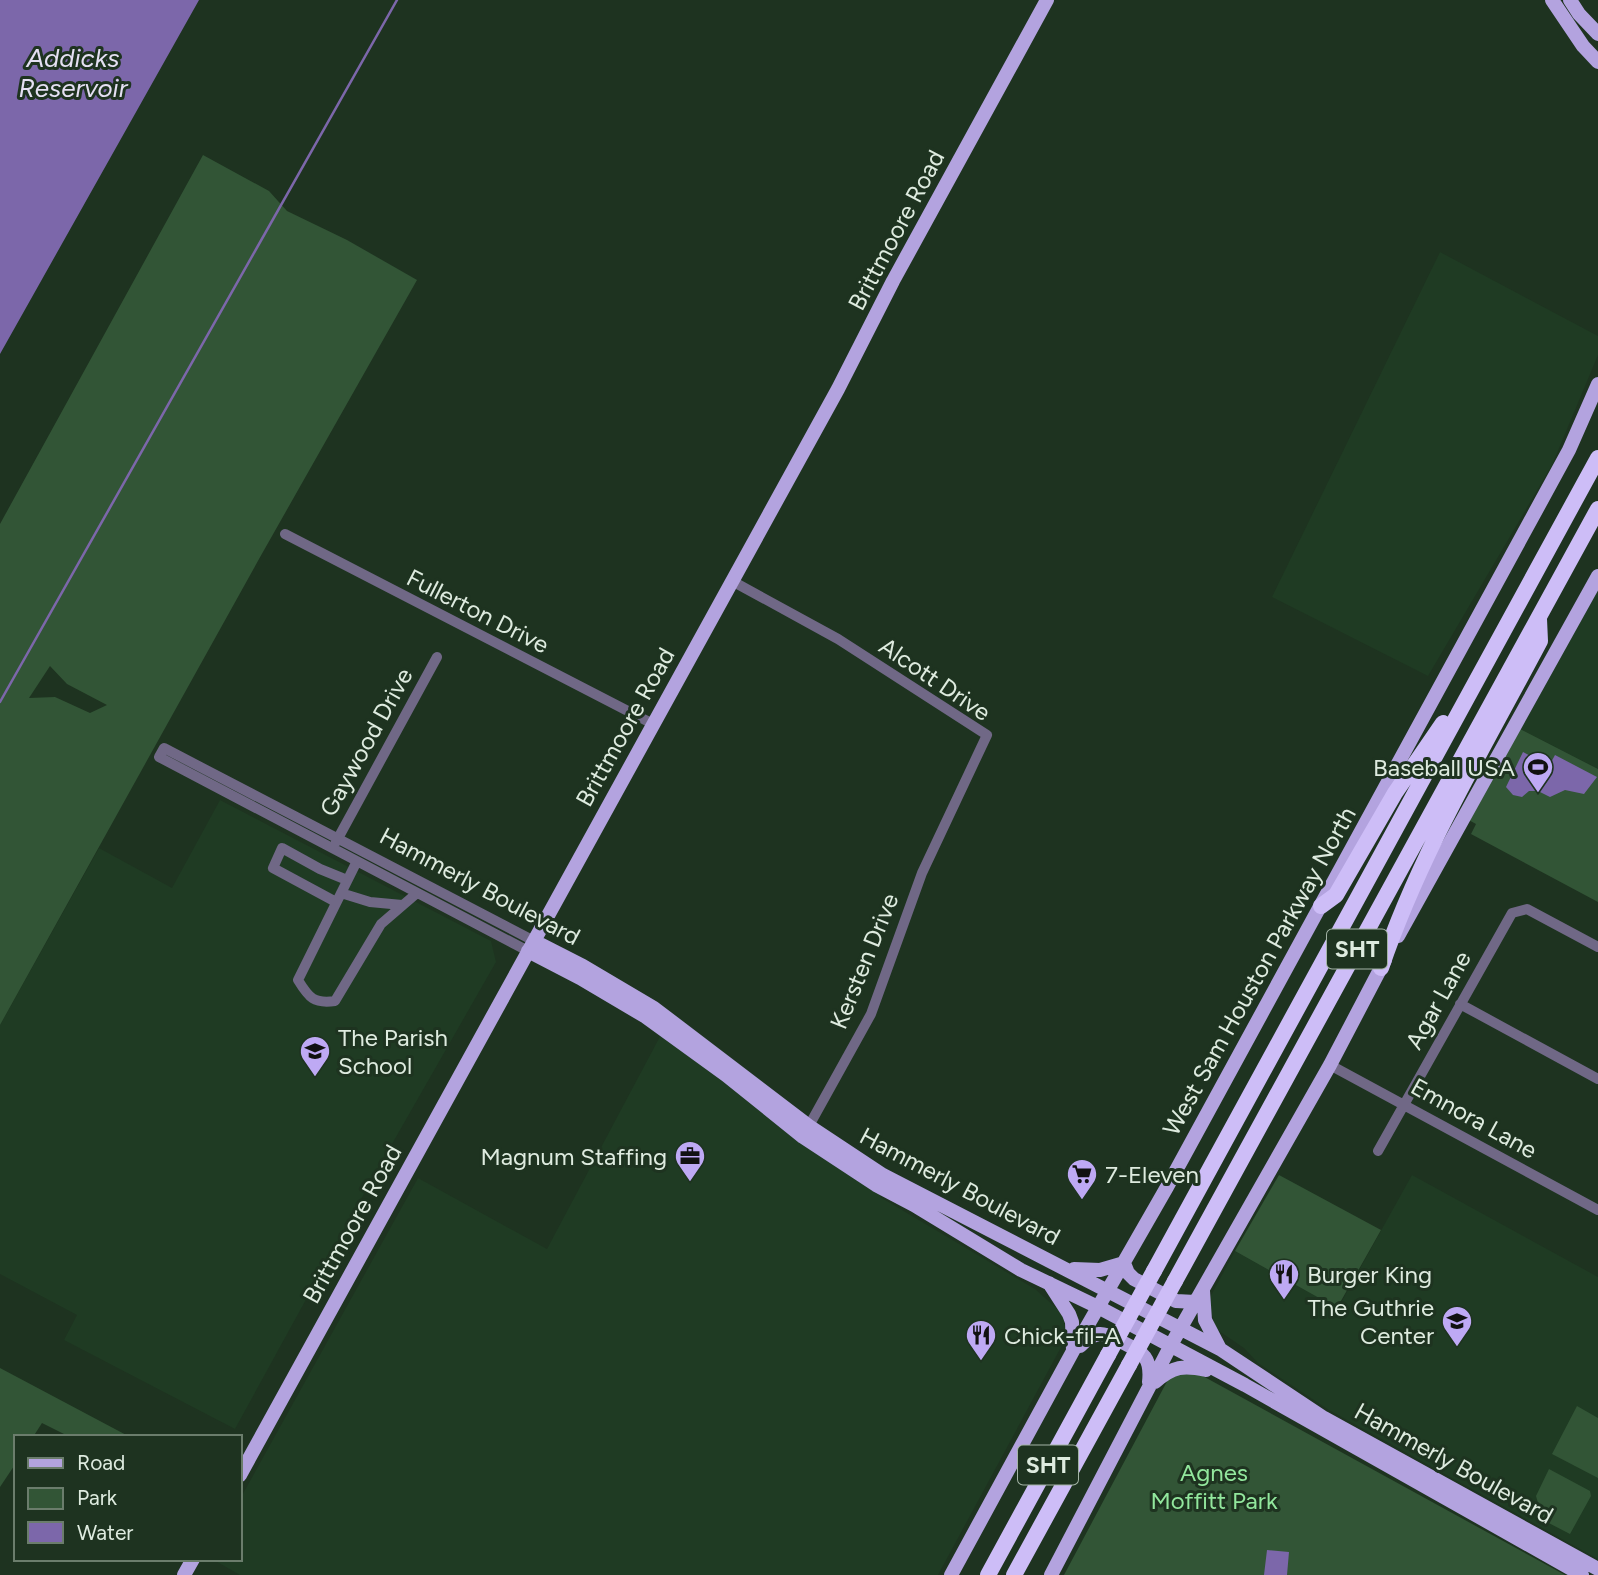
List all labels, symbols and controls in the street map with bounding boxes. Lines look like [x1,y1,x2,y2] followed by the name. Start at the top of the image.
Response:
[18,42,129,104] water label: Addicks Reservoir
[842,145,950,315] street label: Brittmoore Road
[402,563,554,659] street label: Fullerton Drive
[874,631,996,727] street label: Alcott Drive
[569,642,681,812] street label: Brittmoore Road
[313,663,419,821] street label: Gaywood Drive
[1521,750,1555,794] sports icon: Baseball USA
[1373,753,1516,782] place label: Baseball USA
[1156,802,1362,1140] street label: West Sam Houston Parkway North
[375,821,585,951] street label: Hammerly Boulevard
[824,889,904,1033] street label: Kersten Drive
[1327,930,1387,968] road number: SHT
[1399,946,1477,1054] street label: Agar Lane
[338,1023,448,1080] place label: The Parish School
[298,1034,332,1078] school or university icon: The Parish School
[1406,1072,1542,1164] street label: Emnora Lane
[855,1121,1065,1251] street label: Hammerly Boulevard
[296,1139,408,1309] street label: Brittmoore Road
[673,1139,707,1183] office icon: Magnum Staffing
[480,1142,667,1171] place label: Magnum Staffing
[1065,1157,1099,1201] supermarket icon: 7-Eleven
[1105,1160,1199,1189] place label: 7-Eleven
[1267,1257,1301,1301] restaurant icon: Burger King
[1307,1260,1432,1289] place label: Burger King
[1307,1293,1434,1350] place label: The Guthrie Center
[1440,1304,1474,1348] school or university icon: The Guthrie Center
[964,1318,998,1362] restaurant icon: Chick-fil-A
[1004,1321,1122,1350] place label: Chick-fil-A
[1350,1396,1558,1530] street label: Hammerly Boulevard
[14,1435,242,1561] legend
[1018,1446,1078,1484] road number: SHT
[77,1450,125,1475] text: Road
[1150,1458,1278,1515] park label: Agnes Moffitt Park
[77,1485,118,1510] text: Park
[77,1520,133,1545] text: Water

